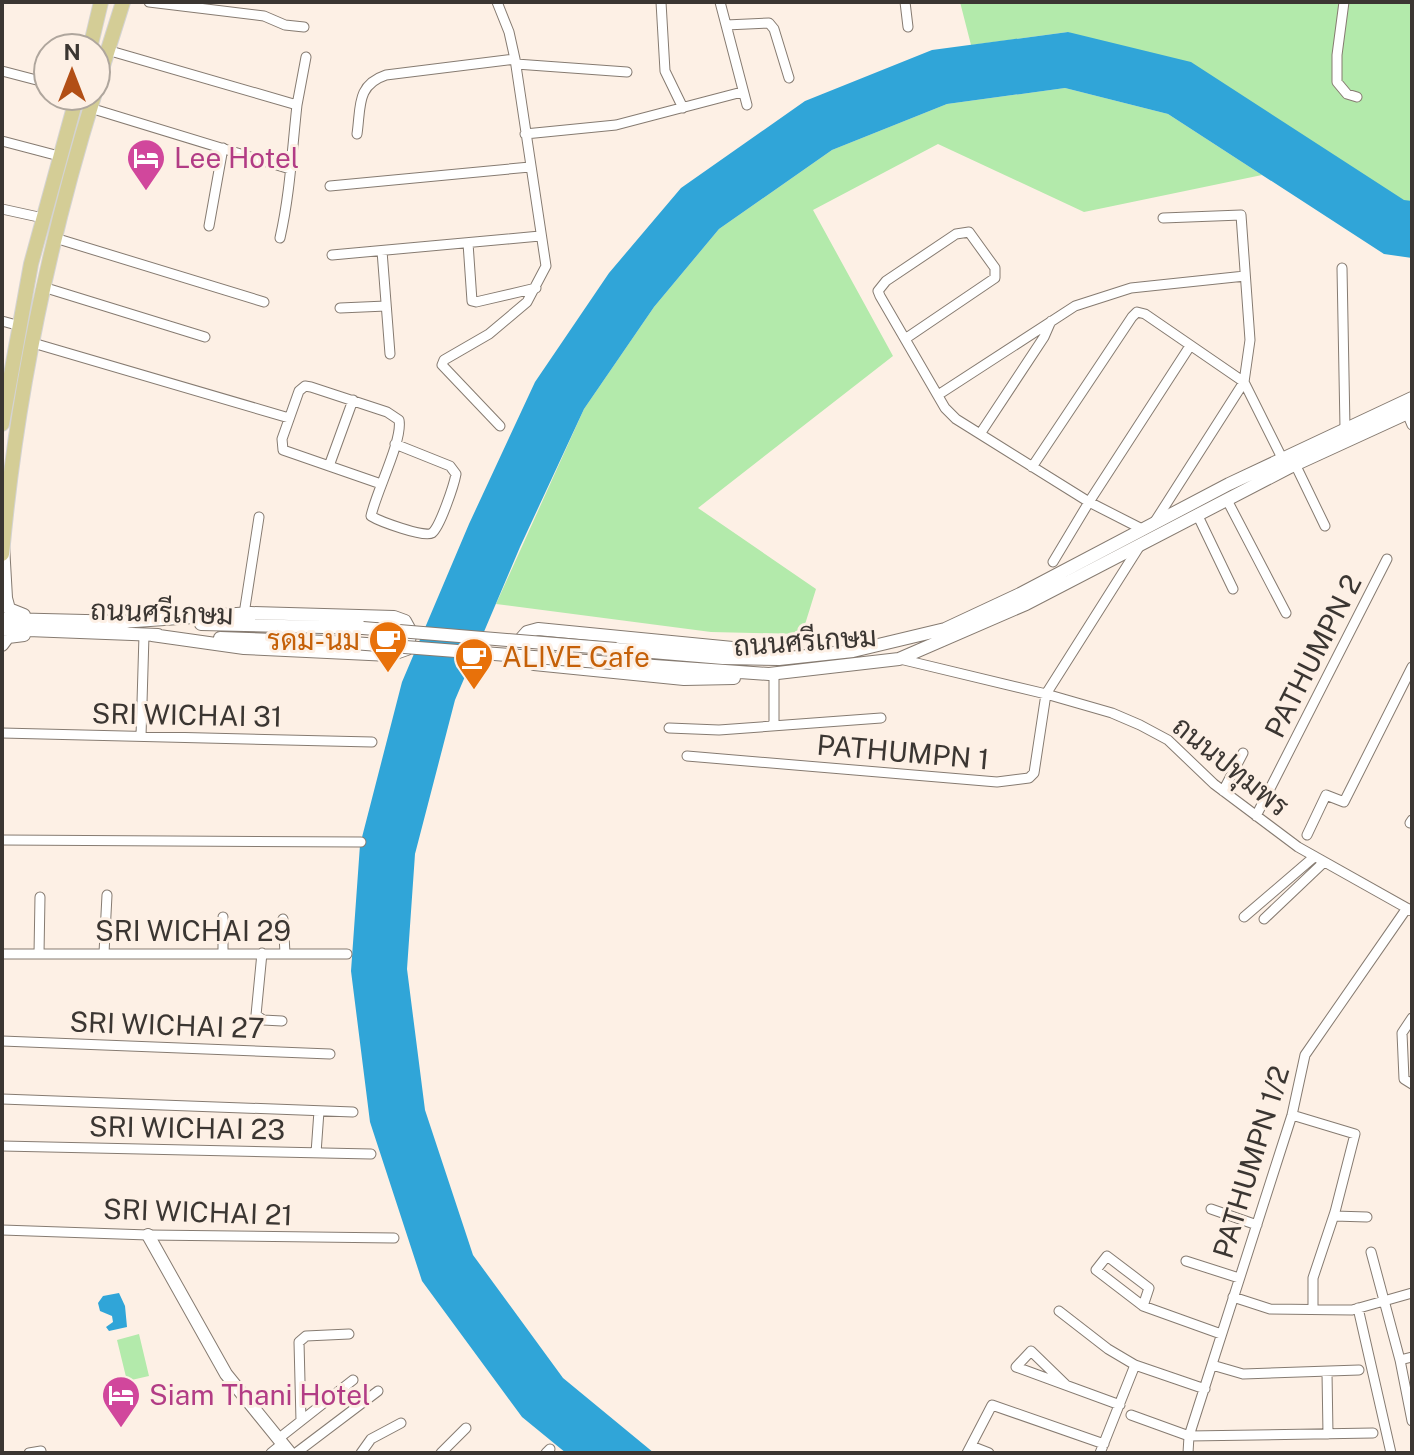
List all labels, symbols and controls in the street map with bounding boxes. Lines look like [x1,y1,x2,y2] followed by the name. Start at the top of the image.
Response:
[32,32,112,112] north arrow
[63,39,81,65] text: N
[125,137,167,192] hotel icon: Lee Hotel
[174,141,299,174] place label: Lee Hotel
[1257,569,1368,743] street label: PATHUMPN 2
[90,592,234,630] street label: ถนนศรีเกษม
[732,618,878,662] street label: ถนนศรีเกษม
[367,619,409,674] cafe icon: รดม-นม
[267,623,360,656] place label: รดม-นม
[453,636,495,691] cafe icon: ALIVE Cafe
[502,640,650,673] place label: ALIVE Cafe
[91,696,283,733] street label: SRI WICHAI 31
[1164,709,1296,825] street label: ถนนปทุมพร
[815,728,991,775] street label: PATHUMPN 1
[95,914,291,947] street label: SRI WICHAI 29
[69,1005,265,1044] street label: SRI WICHAI 27
[1206,1062,1295,1262] street label: PATHUMPN 1/2
[89,1109,285,1146] street label: SRI WICHAI 23
[103,1192,293,1231] street label: SRI WICHAI 21
[100,1374,142,1429] hotel icon: Siam Thani Hotel
[149,1378,371,1411] place label: Siam Thani Hotel

